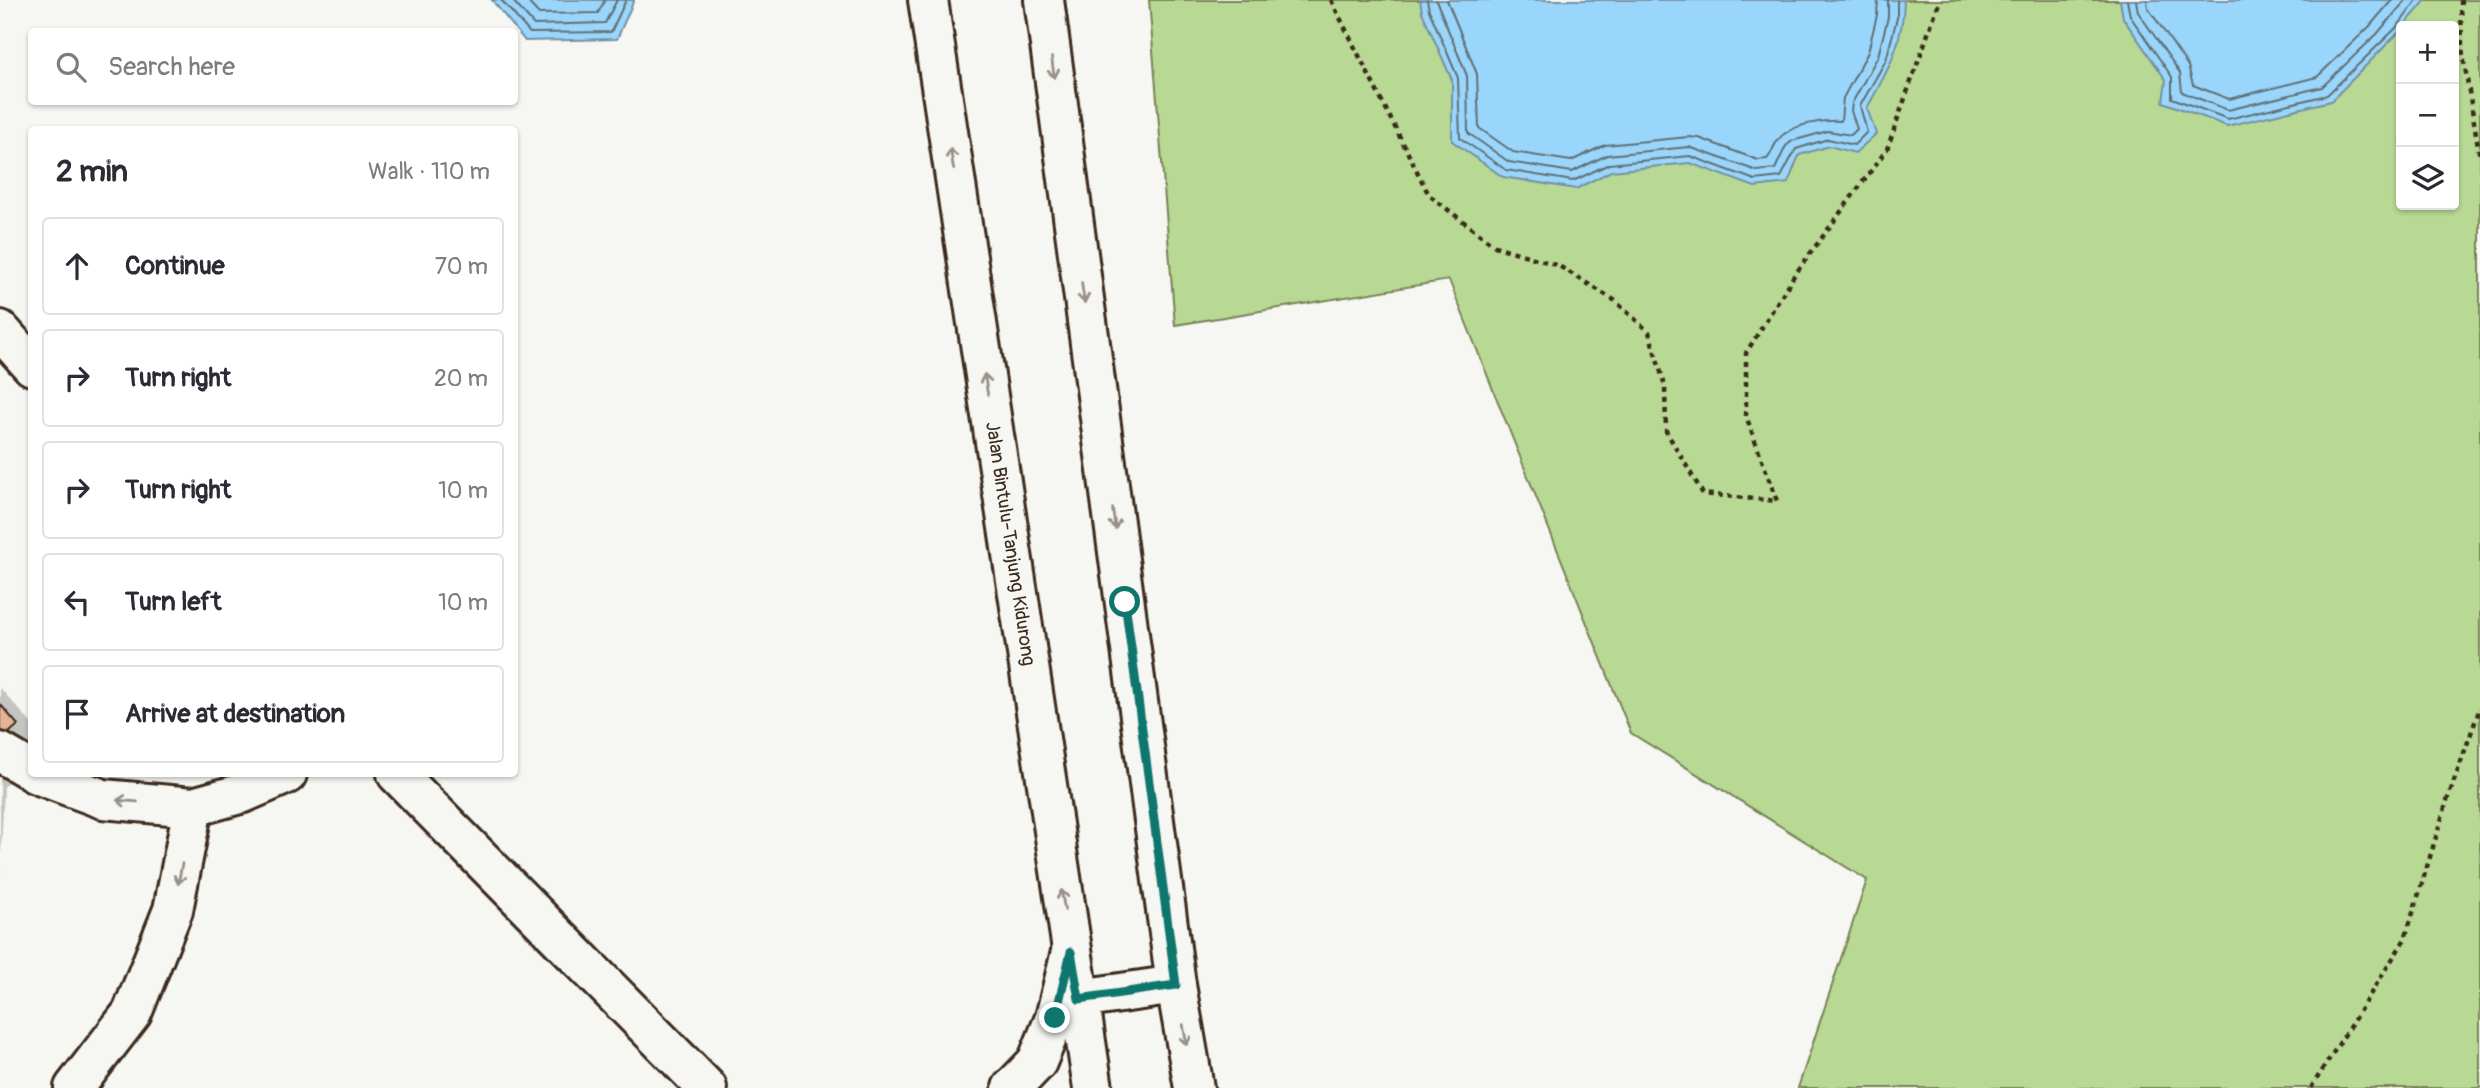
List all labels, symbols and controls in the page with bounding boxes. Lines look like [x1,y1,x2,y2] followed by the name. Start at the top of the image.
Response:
[2396,21,2459,210] map controls
[2396,21,2459,84] button: +
[28,28,518,105] search box
[52,48,90,86] icon: search
[108,51,235,83] text: Search here
[1047,56,1060,79] one-way arrow
[2396,84,2459,147] button: −
[2396,147,2459,210] button: layers
[945,148,958,171] one-way arrow
[56,153,128,190] text: 2 min
[368,157,490,186] text: Walk · 110 m
[58,247,96,285] icon: ahead
[125,250,225,282] text: Continue
[435,252,488,281] text: 70 m
[1077,281,1090,304] one-way arrow
[58,359,96,397] icon: right
[125,362,231,394] text: Turn right
[434,364,488,393] text: 20 m
[979,373,992,396] one-way arrow
[980,420,1041,667] street label: Jalan Bintulu-Tanjung Kidurong
[58,471,96,509] icon: right
[125,474,231,506] text: Turn right
[438,476,488,505] text: 10 m
[1107,507,1120,529] one-way arrow
[58,583,96,621] icon: left
[125,586,221,618] text: Turn left
[1109,586,1140,617] route start
[438,588,488,617] text: 10 m
[58,695,96,733] icon: arrive
[125,698,345,730] text: Arrive at destination
[116,794,139,807] one-way arrow
[173,862,186,885] one-way arrow
[1057,889,1070,911] one-way arrow
[1039,1002,1070,1033] route end
[1178,1023,1192,1046] one-way arrow

